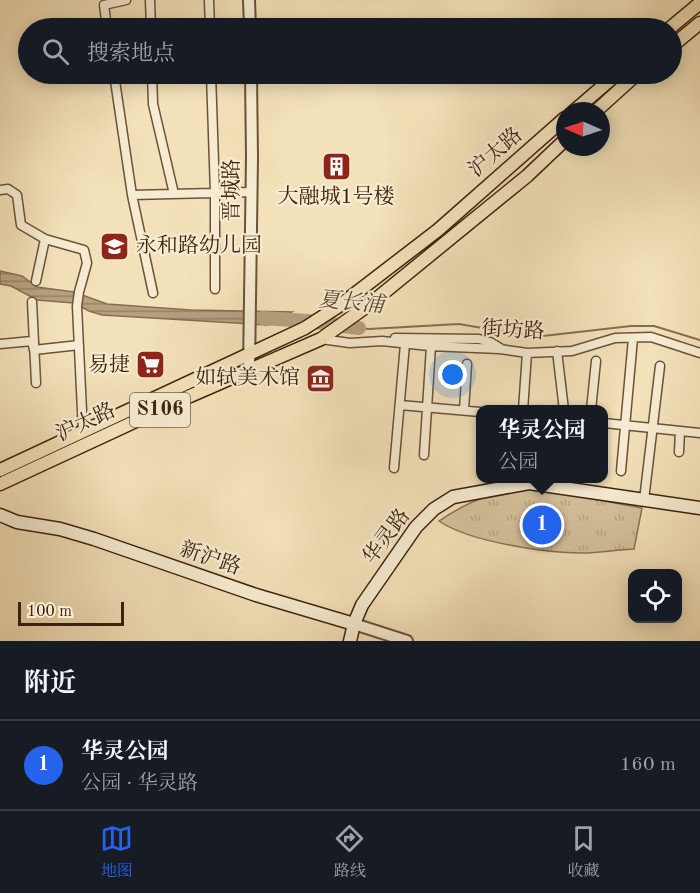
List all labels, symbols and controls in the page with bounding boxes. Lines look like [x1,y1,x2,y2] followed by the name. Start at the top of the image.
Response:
[18,18,682,84] search box
[39,35,72,68] icon: search
[87,43,175,65] text: 搜索地点
[556,102,610,156] north arrow
[464,123,527,182] street label: 沪太路
[320,150,352,182] building icon: 大融城1号楼
[220,159,243,222] street label: 晋城路
[277,185,395,208] place label: 大融城1号楼
[99,230,131,262] school or university icon: 永和路幼儿园
[136,234,262,257] place label: 永和路幼儿园
[317,287,388,317] water label: 夏长浦
[481,317,545,343] street label: 街坊路
[135,349,167,381] supermarket icon: 易捷
[88,353,130,376] place label: 易捷
[438,360,467,389] your location
[305,362,337,394] museum icon: 如轼美术馆
[195,366,300,389] place label: 如轼美术馆
[130,393,190,427] road number: S106
[52,398,119,446] street label: 沪太路
[476,405,608,483] popup
[498,420,586,442] text: 华灵公园
[498,453,538,473] text: 公园
[522,502,562,548] pin: 1
[358,504,414,568] street label: 华灵路
[177,537,244,579] street label: 新沪路
[628,569,682,623] map controls
[628,569,682,623] button: locate
[18,599,124,626] scale bar
[27,604,72,620] text: 100 m
[24,671,76,697] text: 附近
[81,741,169,763] text: 华灵公园
[38,755,49,775] text: 1
[620,755,676,775] text: 160 m
[81,774,198,794] text: 公园 · 华灵路
[100,822,133,882] tab: 地图
[333,822,366,882] tab: 路线
[567,822,600,882] tab: 收藏

